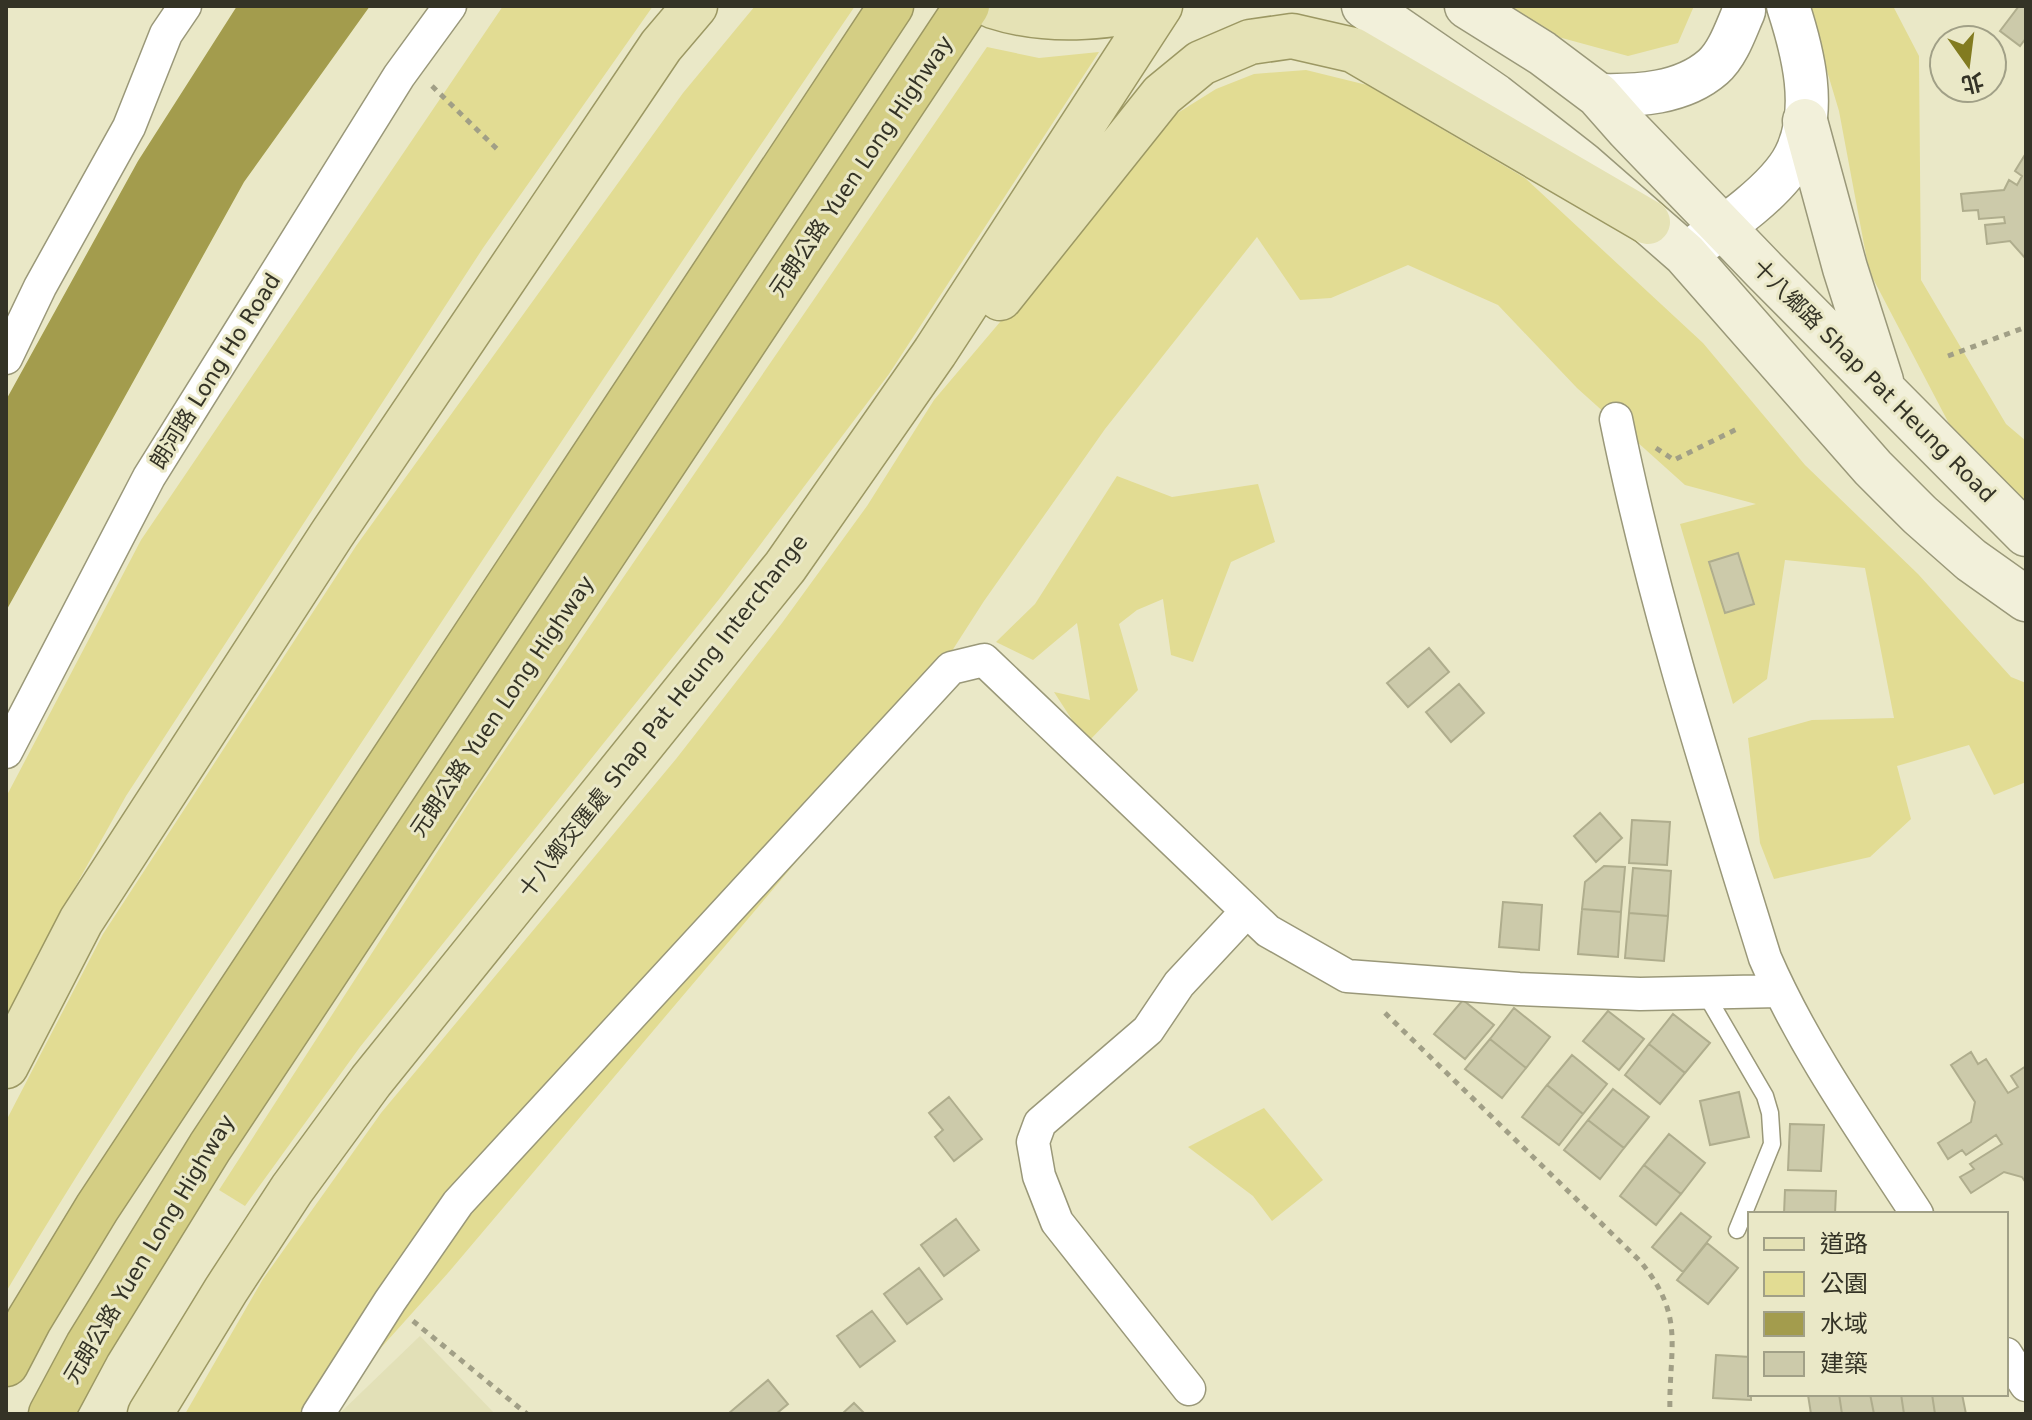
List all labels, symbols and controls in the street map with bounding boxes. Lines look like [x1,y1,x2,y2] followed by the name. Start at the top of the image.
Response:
[1928,24,2008,104] north arrow
[764,31,958,301] street label: 元朗公路 Yuen Long Highway
[1959,68,1986,98] text: 北
[1747,254,2001,508] street label: 十八鄉路 Shap Pat Heung Road
[145,269,285,473] street label: 朗河路 Long Ho Road
[513,530,813,902] street label: 十八鄉交匯處 Shap Pat Heung Interchange
[405,571,599,841] street label: 元朗公路 Yuen Long Highway
[59,1110,239,1388] street label: 元朗公路 Yuen Long Highway
[1748,1212,2008,1396] legend
[1820,1230,1868,1258] text: 道路
[1820,1270,1868,1298] text: 公園
[1820,1310,1868,1338] text: 水域
[1820,1350,1868,1378] text: 建築

